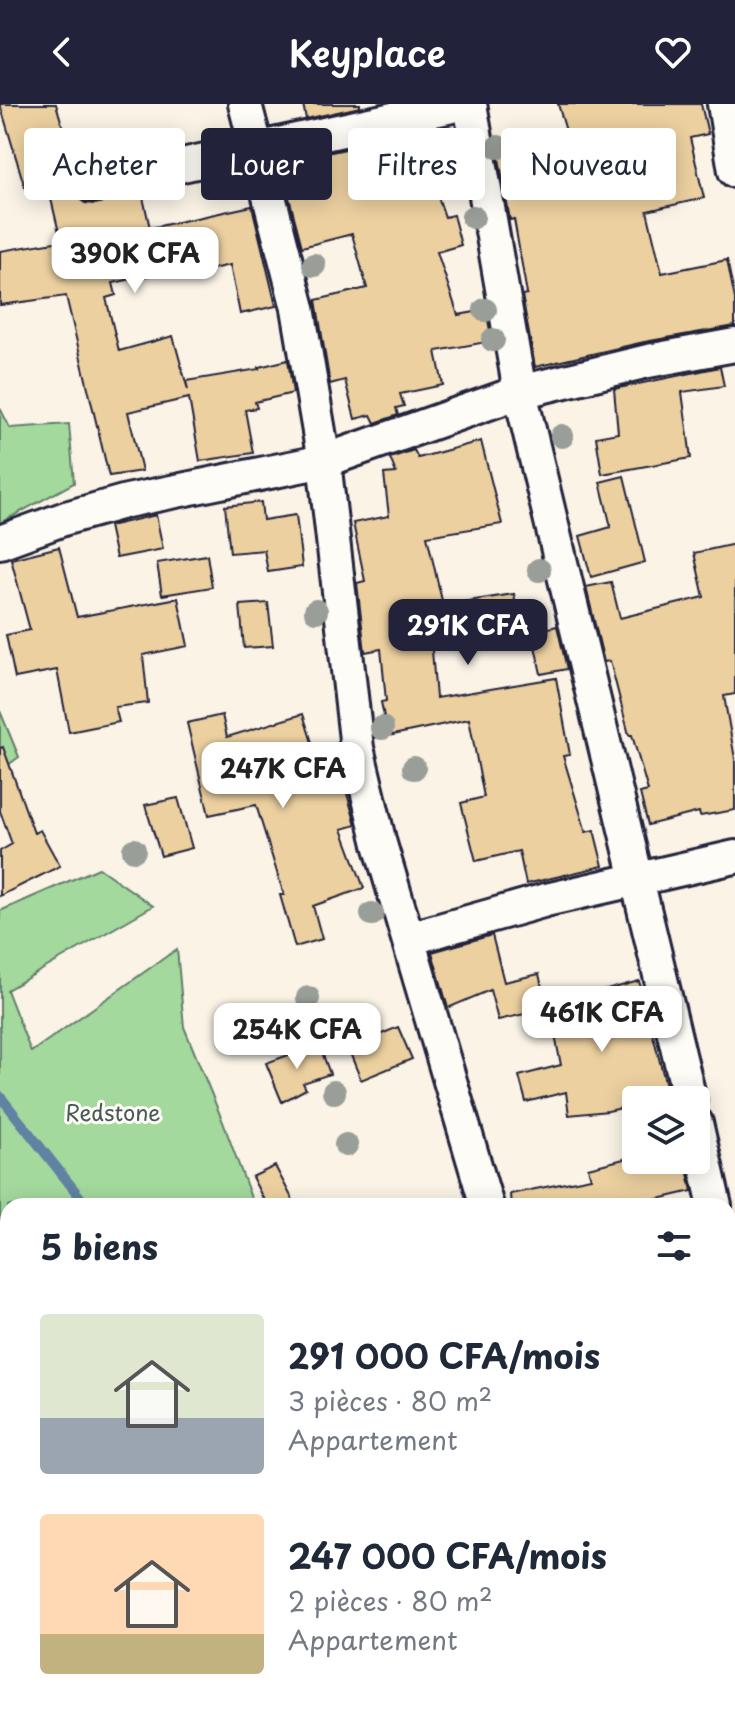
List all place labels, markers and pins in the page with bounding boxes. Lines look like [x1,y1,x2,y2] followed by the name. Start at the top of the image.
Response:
[52,227,218,295] pin: 390K CFA
[385,599,551,667] pin: 291K CFA
[200,742,366,810] pin: 247K CFA
[519,986,685,1054] pin: 461K CFA
[214,1003,380,1071] pin: 254K CFA

